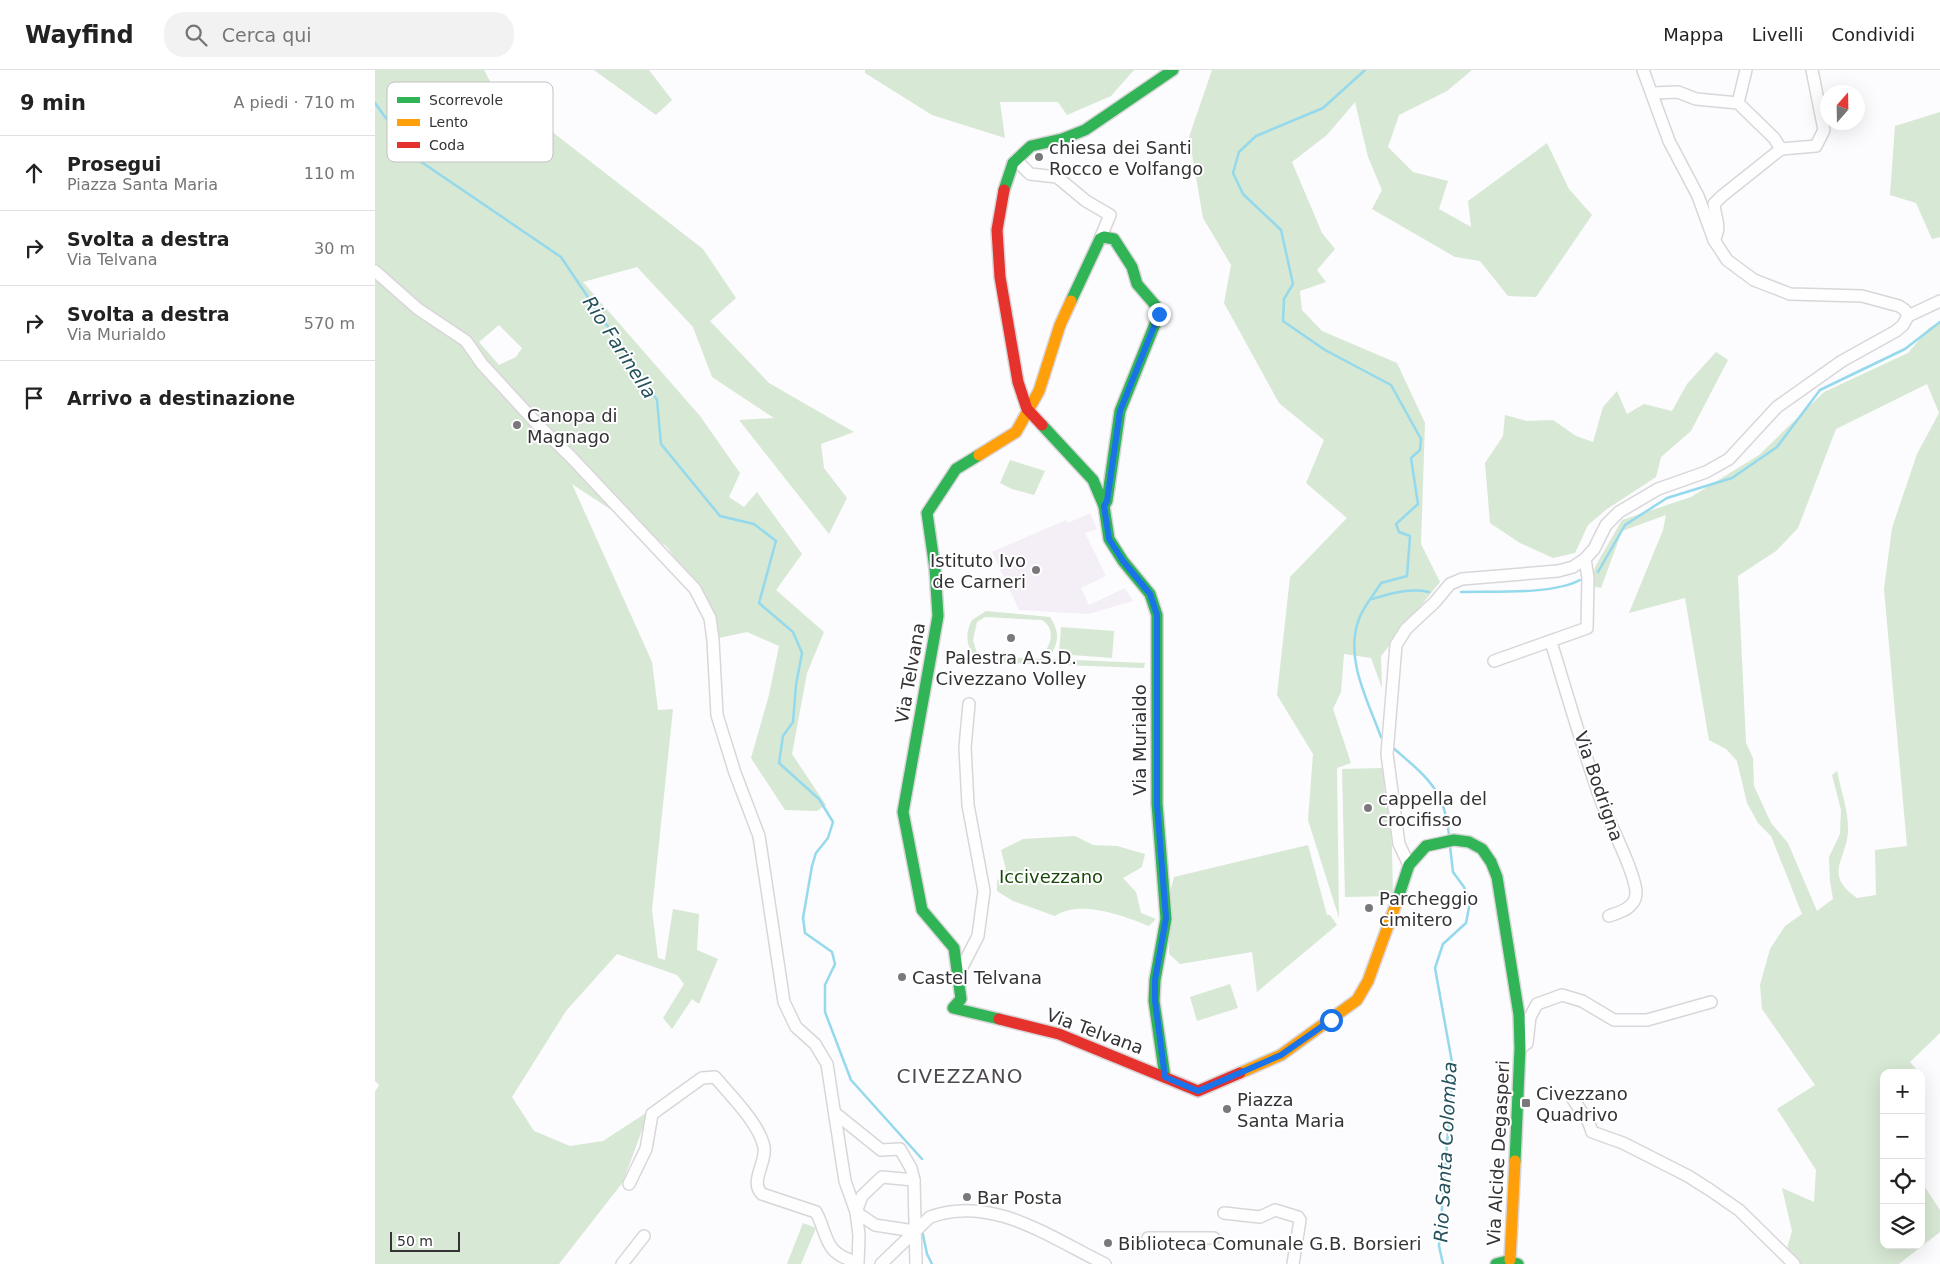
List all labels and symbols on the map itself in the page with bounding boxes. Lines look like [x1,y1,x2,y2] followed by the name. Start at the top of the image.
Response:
[387,82,553,162] legend
[1820,85,1865,130] north arrow
[429,92,503,108] text: Scorrevole
[429,114,468,130] text: Lento
[429,137,465,153] text: Coda
[1049,137,1203,179] place label: chiesa dei Santi Rocco e Volfango
[1033,151,1045,163] marker: chiesa dei Santi Rocco e Volfango
[579,292,661,402] water label: Rio Farinella
[1148,303,1171,326] route end
[527,405,618,447] place label: Canopa di Magnago
[511,419,523,431] marker: Canopa di Magnago
[930,550,1026,592] place label: Istituto Ivo de Carneri
[1030,564,1042,576] marker: Istituto Ivo de Carneri
[891,621,929,725] street label: Via Telvana
[1005,632,1017,644] marker: Palestra A.S.D. Civezzano Volley
[935,647,1087,689] place label: Palestra A.S.D. Civezzano Volley
[1129,684,1150,796] street label: Via Murialdo
[1570,728,1628,844] street label: Via Bodrigna
[1378,788,1487,830] place label: cappella del crocifisso
[1362,802,1374,814] marker: cappella del crocifisso
[999,866,1103,887] park label: Iccivezzano
[1379,888,1478,930] place label: Parcheggio cimitero
[1363,902,1375,914] marker: Parcheggio cimitero
[912,967,1042,988] place label: Castel Telvana
[896,971,908,983] marker: Castel Telvana
[1044,1004,1146,1058] street label: Via Telvana
[1320,1009,1343,1032] route start
[1483,1060,1513,1246] street label: Via Alcide Degasperi
[1429,1061,1461,1243] water label: Rio Santa Colomba
[897,1064,1023,1088] district label: CIVEZZANO
[1536,1083,1628,1125] place label: Civezzano Quadrivo
[1237,1089,1345,1131] place label: Piazza Santa Maria
[1520,1097,1532,1109] marker: Civezzano Quadrivo
[1221,1103,1233,1115] marker: Piazza Santa Maria
[977,1187,1062,1208] place label: Bar Posta
[961,1191,973,1203] marker: Bar Posta
[390,1229,460,1252] scale bar
[1118,1233,1421,1254] place label: Biblioteca Comunale G.B. Borsieri
[1102,1237,1114,1249] marker: Biblioteca Comunale G.B. Borsieri

